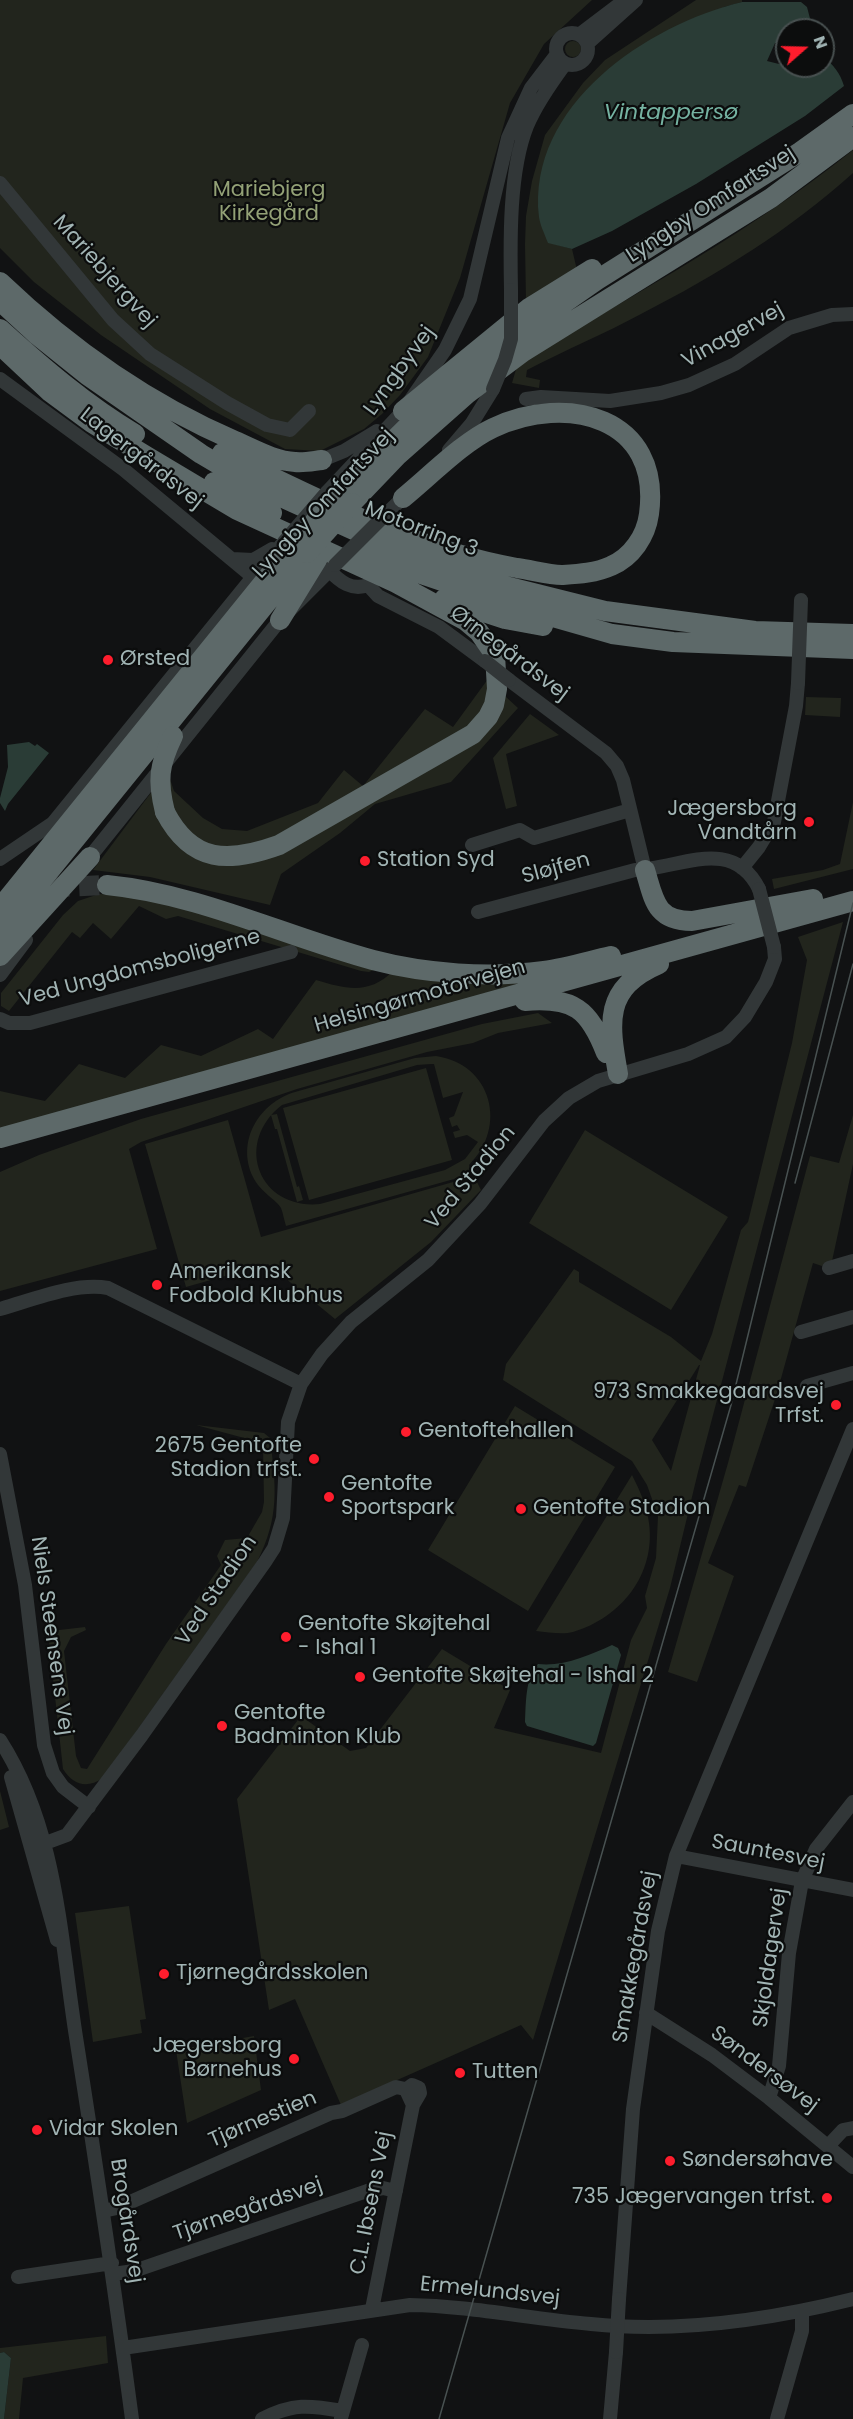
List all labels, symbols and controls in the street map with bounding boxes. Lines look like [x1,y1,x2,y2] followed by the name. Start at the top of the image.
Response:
[775,18,835,78] north arrow
[808,33,833,52] text: N
[604,100,738,126] water label: Vintappersø
[622,141,800,269] street label: Lyngby Omfartsvej
[213,178,325,228] park label: Mariebjerg Kirkegård
[47,211,161,333] street label: Mariebjergvej
[678,298,788,374] street label: Vinagervej
[359,321,441,421] street label: Lyngbyvej
[74,403,208,515] street label: Lagergårdsvej
[248,424,400,584] street label: Lyngby Omfartsvej
[361,497,481,563] street label: Motorring 3
[445,601,573,707] street label: Ørnegårdsvej
[120,647,190,673] place label: Ørsted
[101,653,115,667] marker: Ørsted
[667,797,797,847] place label: Jægersborg Vandtårn
[802,815,816,829] marker: Jægersborg Vandtårn
[377,848,495,874] place label: Station Syd
[519,848,593,890] street label: Sløjfen
[358,854,372,868] marker: Station Syd
[17,925,263,1013] street label: Ved Ungdomsboligerne
[312,955,528,1039] street label: Helsingørmotorvejen
[420,1121,522,1235] street label: Ved Stadion
[169,1260,343,1310] place label: Amerikansk Fodbold Klubhus
[150,1278,164,1292] marker: Amerikansk Fodbold Klubhus
[593,1380,824,1430] place label: 973 Smakkegaardsvej Trfst.
[829,1398,843,1412] marker: 973 Smakkegaardsvej Trfst.
[418,1419,574,1445] place label: Gentoftehallen
[399,1425,413,1439] marker: Gentoftehallen
[155,1434,302,1484] place label: 2675 Gentofte Stadion trfst.
[307,1452,321,1466] marker: 2675 Gentofte Stadion trfst.
[341,1472,454,1522] place label: Gentofte Sportspark
[322,1490,336,1504] marker: Gentofte Sportspark
[533,1496,710,1522] place label: Gentofte Stadion
[514,1502,528,1516] marker: Gentofte Stadion
[171,1531,263,1651] street label: Ved Stadion
[25,1535,77,1737] street label: Niels Steensens Vej
[298,1612,490,1662] place label: Gentofte Skøjtehal - Ishal 1
[279,1630,293,1644] marker: Gentofte Skøjtehal - Ishal 1
[372,1664,654,1690] place label: Gentofte Skøjtehal - Ishal 2
[353,1670,367,1684] marker: Gentofte Skøjtehal - Ishal 2
[234,1701,401,1751] place label: Gentofte Badminton Klub
[215,1719,229,1733] marker: Gentofte Badminton Klub
[709,1830,827,1876] street label: Sauntesvej
[608,1869,664,2045] street label: Smakkegårdsvej
[749,1887,793,2029] street label: Skjoldagervej
[176,1961,369,1987] place label: Tjørnegårdsskolen
[157,1967,171,1981] marker: Tjørnegårdsskolen
[705,2021,823,2119] street label: Søndersøvej
[152,2034,282,2084] place label: Jægersborg Børnehus
[287,2052,301,2066] marker: Jægersborg Børnehus
[472,2060,539,2086] place label: Tutten
[453,2066,467,2080] marker: Tutten
[205,2086,321,2154] street label: Tjørnestien
[49,2117,178,2143] place label: Vidar Skolen
[30,2123,44,2137] marker: Vidar Skolen
[346,2129,398,2277] street label: C.L. Ibsens Vej
[682,2148,833,2174] place label: Søndersøhave
[663,2154,677,2168] marker: Søndersøhave
[104,2157,148,2285] street label: Brogårdsvej
[170,2173,326,2247] street label: Tjørnegårdsvej
[572,2185,815,2211] place label: 735 Jægervangen trfst.
[820,2191,834,2205] marker: 735 Jægervangen trfst.
[419,2272,561,2312] street label: Ermelundsvej

